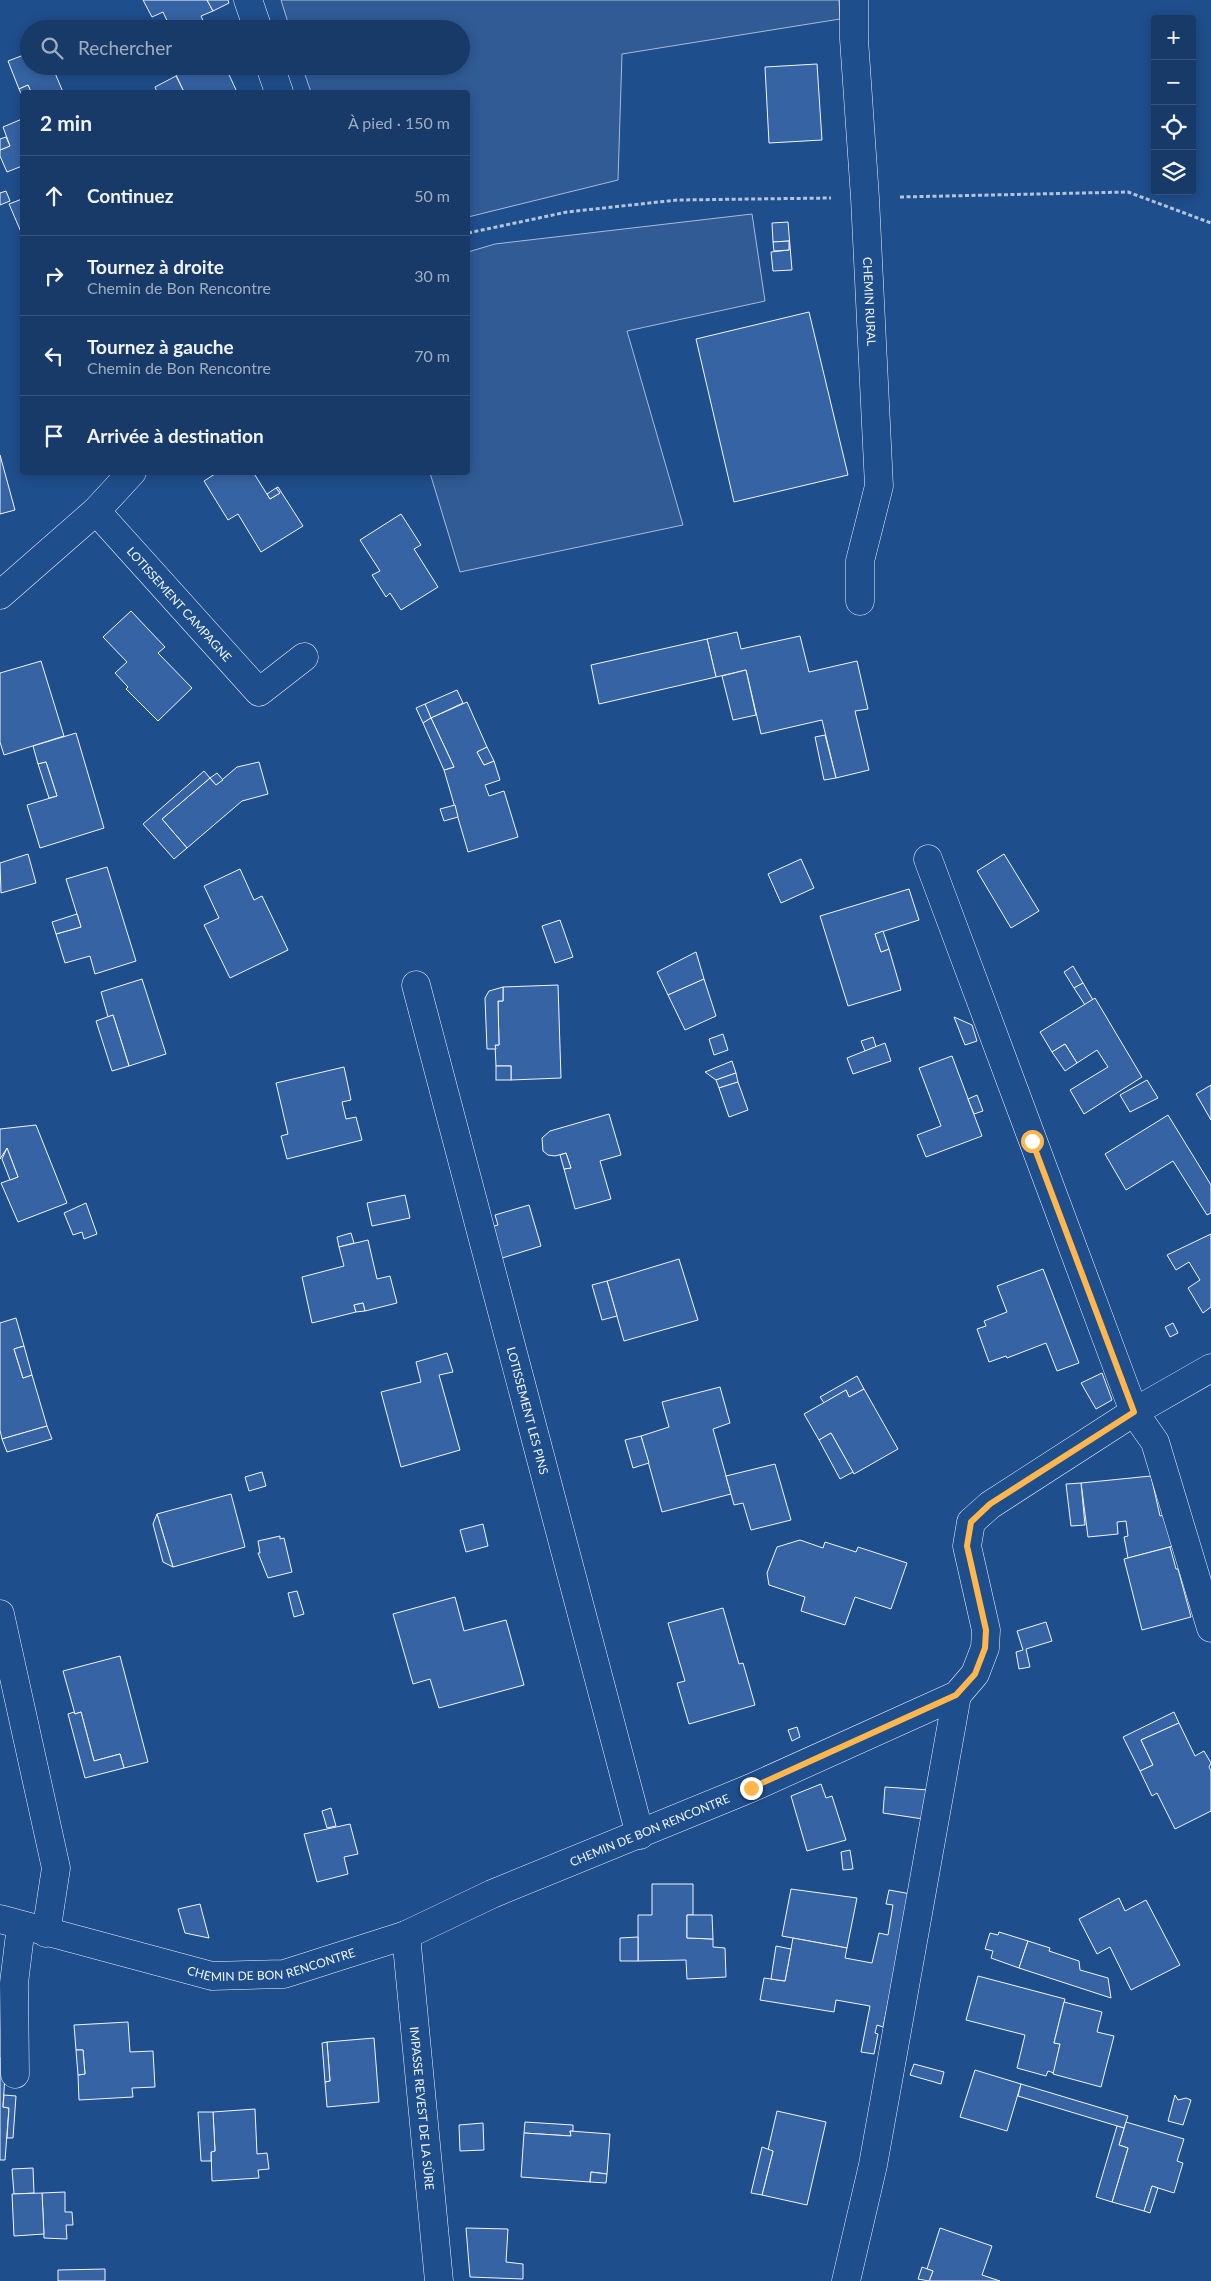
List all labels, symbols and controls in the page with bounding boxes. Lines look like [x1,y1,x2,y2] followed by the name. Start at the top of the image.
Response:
[1151,15,1196,195] map controls
[1151,15,1196,60] button: +
[20,20,470,75] search box
[38,34,66,62] icon: search
[78,36,172,59] text: Rechercher
[1151,60,1196,105] button: −
[1151,105,1196,150] button: locate
[40,110,92,135] text: 2 min
[348,113,450,132] text: À pied · 150 m
[1151,150,1196,195] button: layers
[40,182,68,210] icon: ahead
[87,184,173,207] text: Continuez
[414,186,450,205] text: 50 m
[87,255,224,278] text: Tournez à droite
[860,257,880,346] street label: CHEMIN RURAL
[40,262,68,290] icon: right
[414,266,450,285] text: 30 m
[87,278,271,297] text: Chemin de Bon Rencontre
[87,335,234,358] text: Tournez à gauche
[40,342,68,370] icon: left
[414,346,450,365] text: 70 m
[87,358,271,377] text: Chemin de Bon Rencontre
[40,422,68,450] icon: arrive
[87,424,264,447] text: Arrivée à destination
[124,543,235,664] street label: LOTISSEMENT CAMPAGNE
[1021,1130,1044,1153] route start
[504,1345,552,1476] street label: LOTISSEMENT LES PINS
[740,1777,763,1800] route end
[567,1790,732,1869] street label: CHEMIN DE BON RENCONTRE
[186,1944,357,1984] street label: CHEMIN DE BON RENCONTRE
[407,2026,438,2191] street label: IMPASSE REVEST DE LA SÛRE

